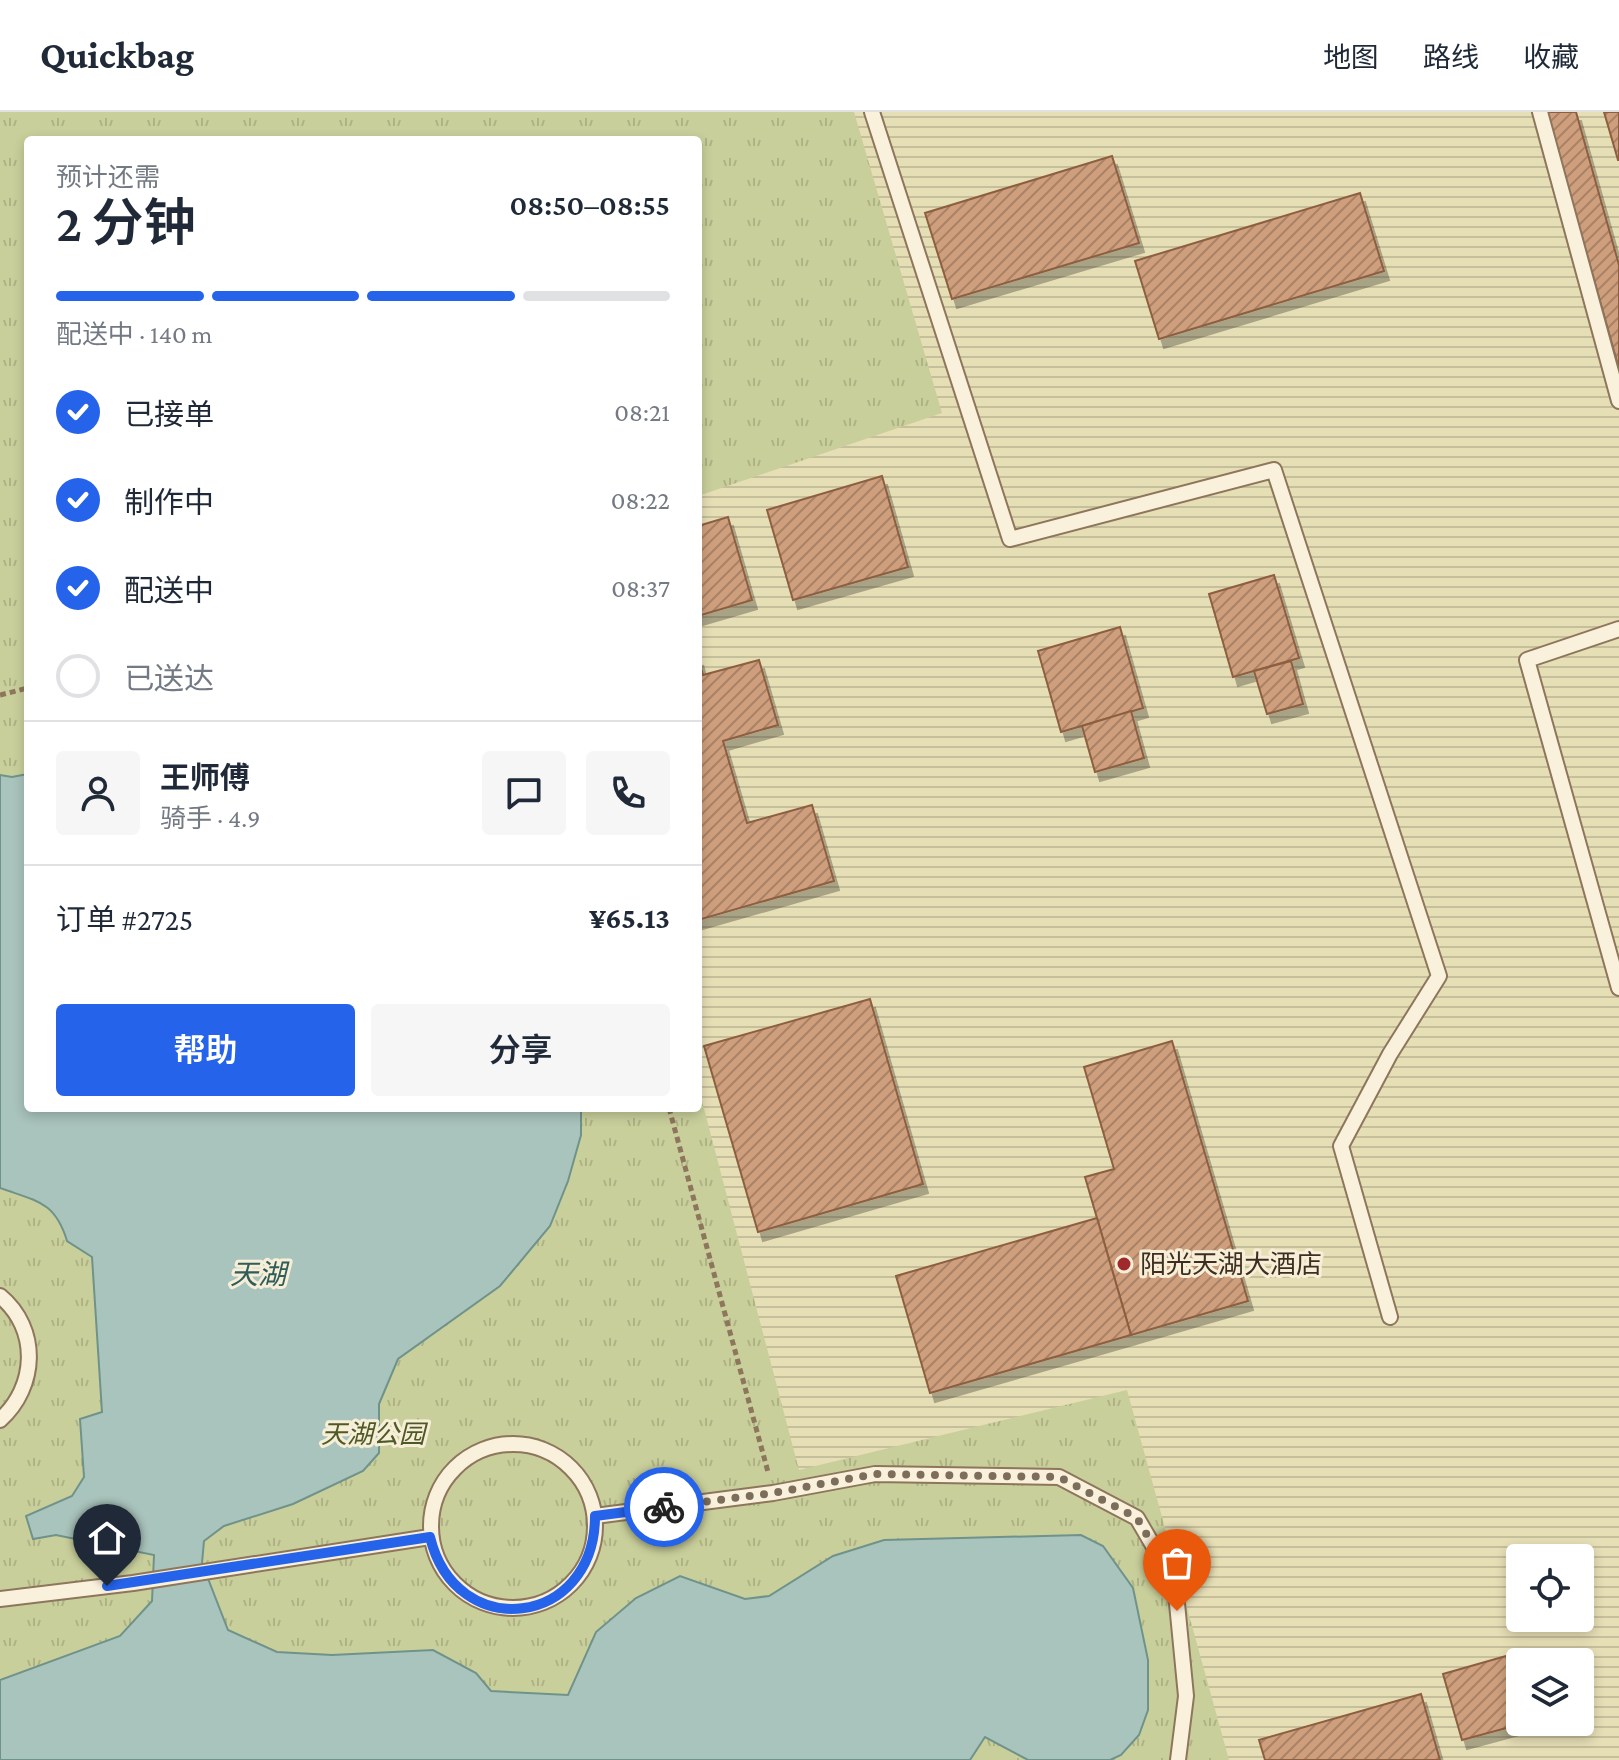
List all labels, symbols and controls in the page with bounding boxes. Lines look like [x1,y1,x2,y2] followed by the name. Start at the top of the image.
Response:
[40,34,194,76] text: Quickbag
[1323,42,1379,73] text: 地图
[1423,42,1479,73] text: 路线
[1523,42,1579,73] text: 收藏
[56,163,160,192] text: 预计还需
[510,188,670,221] text: 08:50–08:55
[56,194,196,252] text: 2 分钟
[56,320,212,349] text: 配送中 · 140 m
[56,390,100,434] icon: check
[124,398,214,431] text: 已接单
[614,398,670,427] text: 08:21
[56,478,100,522] icon: check
[124,486,214,519] text: 制作中
[611,486,670,515] text: 08:22
[56,566,100,610] icon: check
[124,574,214,607] text: 配送中
[611,574,670,603] text: 08:37
[124,662,214,695] text: 已送达
[56,751,140,835] button: person
[482,751,566,835] button: chat
[586,751,670,835] button: phone
[160,761,250,794] text: 王师傅
[160,804,260,833] text: 骑手 · 4.9
[589,901,670,934] text: ¥65.13
[56,903,193,936] text: 订单 #2725
[56,1004,355,1096] button: 帮助
[371,1004,670,1096] button: 分享
[1140,1250,1322,1279] place label: 阳光天湖大酒店
[1115,1255,1133,1273] marker: 阳光天湖大酒店
[230,1259,290,1290] water label: 天湖
[321,1420,429,1449] park label: 天湖公园
[624,1467,704,1547] courier
[642,1485,686,1529] icon: bike
[73,1504,141,1586] pin
[85,1516,129,1560] icon: home
[1143,1529,1211,1611] pin
[1155,1541,1199,1585] icon: bag
[1506,1544,1594,1736] map controls
[1506,1544,1594,1632] button: locate
[1506,1648,1594,1736] button: layers

